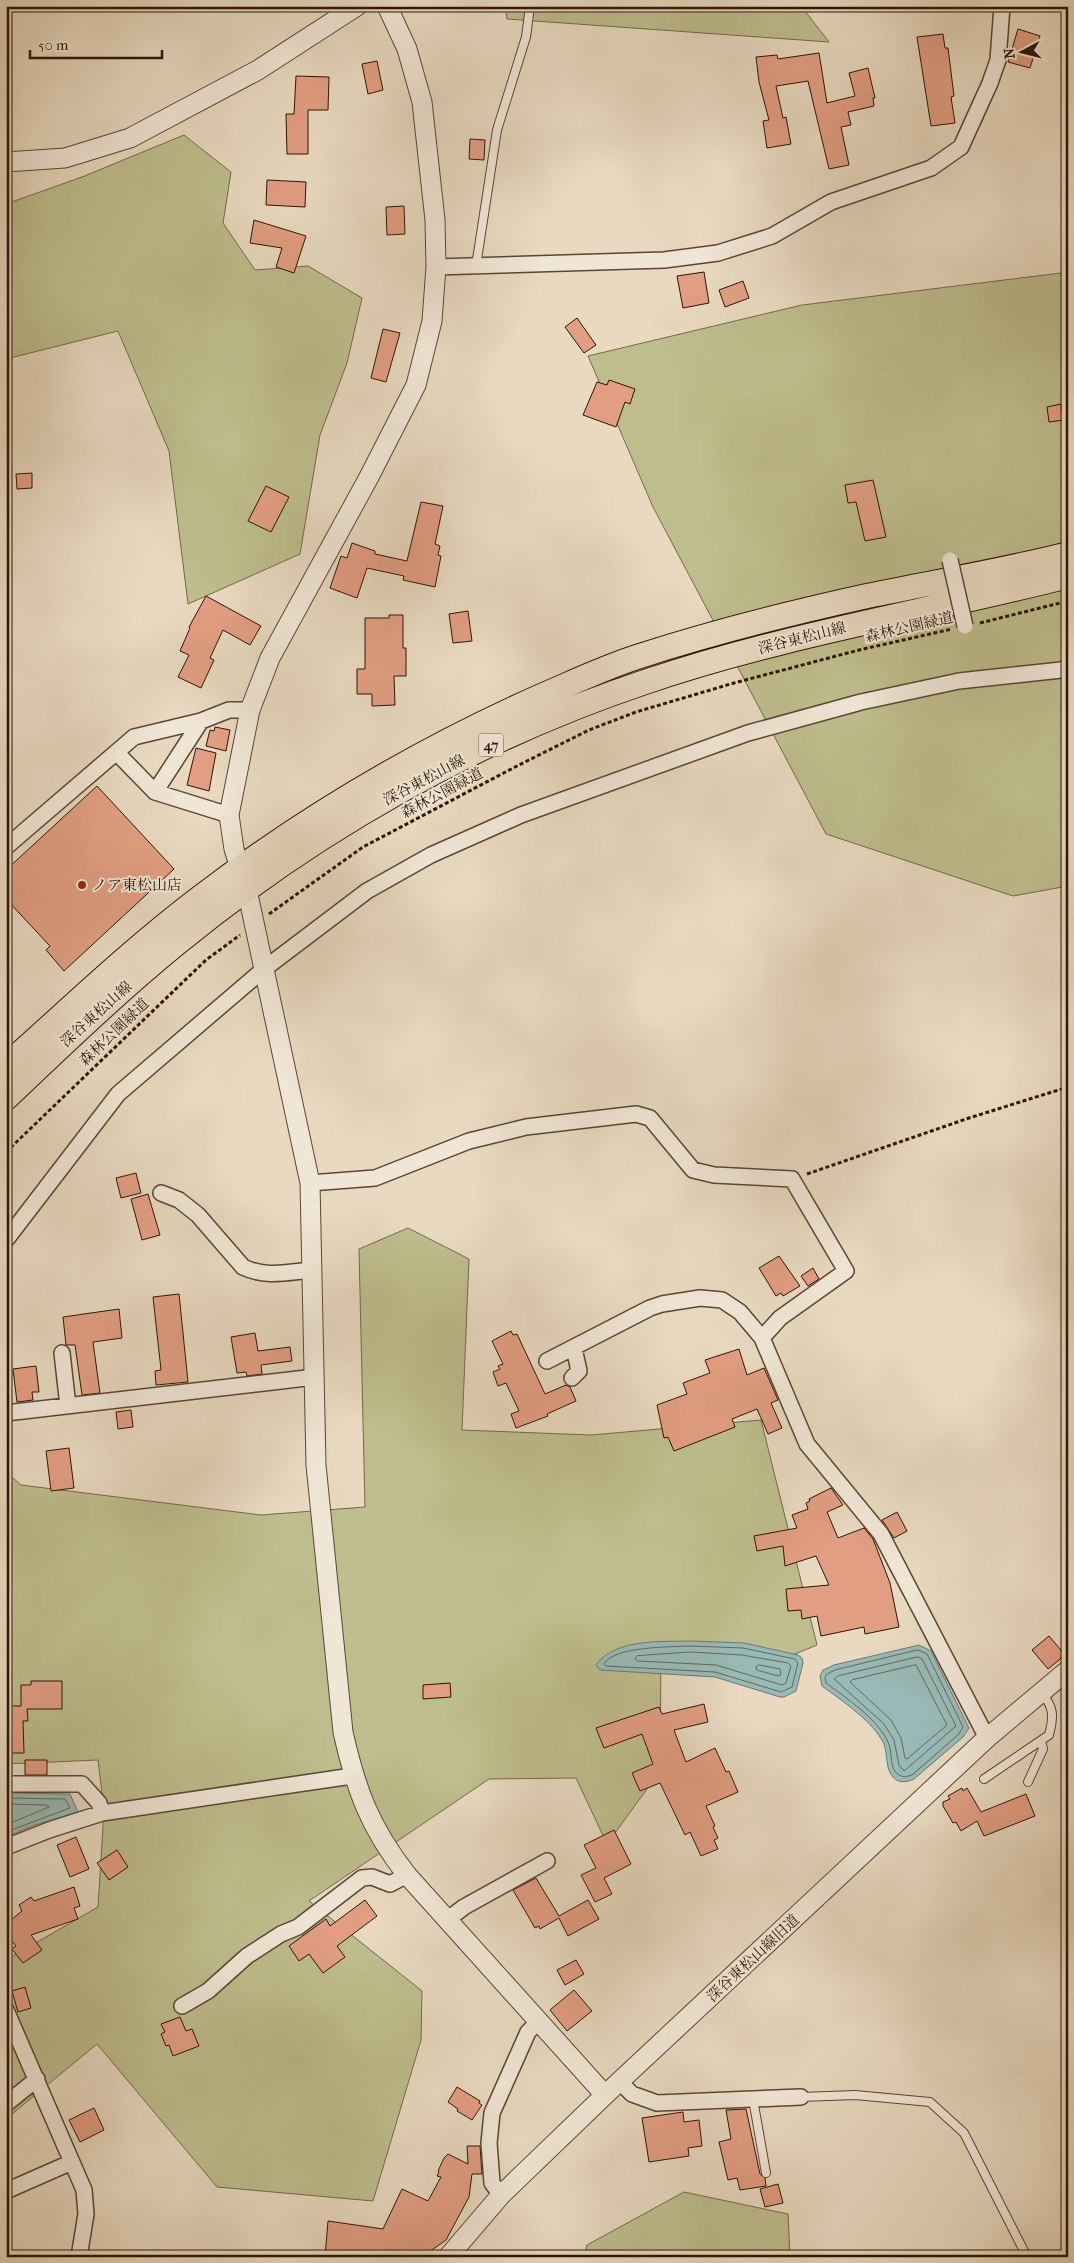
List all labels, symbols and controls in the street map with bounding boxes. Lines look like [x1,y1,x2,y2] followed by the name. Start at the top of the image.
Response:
[30,28,162,60] scale bar
[996,28,1046,78] north arrow
[38,36,69,54] text: 50 m
[1000,47,1019,60] text: N
[863,608,955,646] street label: 森林公園緑道
[756,618,848,658] street label: 深谷東松山線
[478,734,504,756] road number: 47
[380,751,468,809] street label: 深谷東松山線
[398,764,486,822] street label: 森林公園緑道
[92,876,182,894] place label: ノア東松山店
[76,879,88,891] marker: ノア東松山店
[57,977,135,1051] street label: 深谷東松山線
[75,994,153,1070] street label: 森林公園緑道
[703,1910,803,2006] street label: 深谷東松山線旧道

